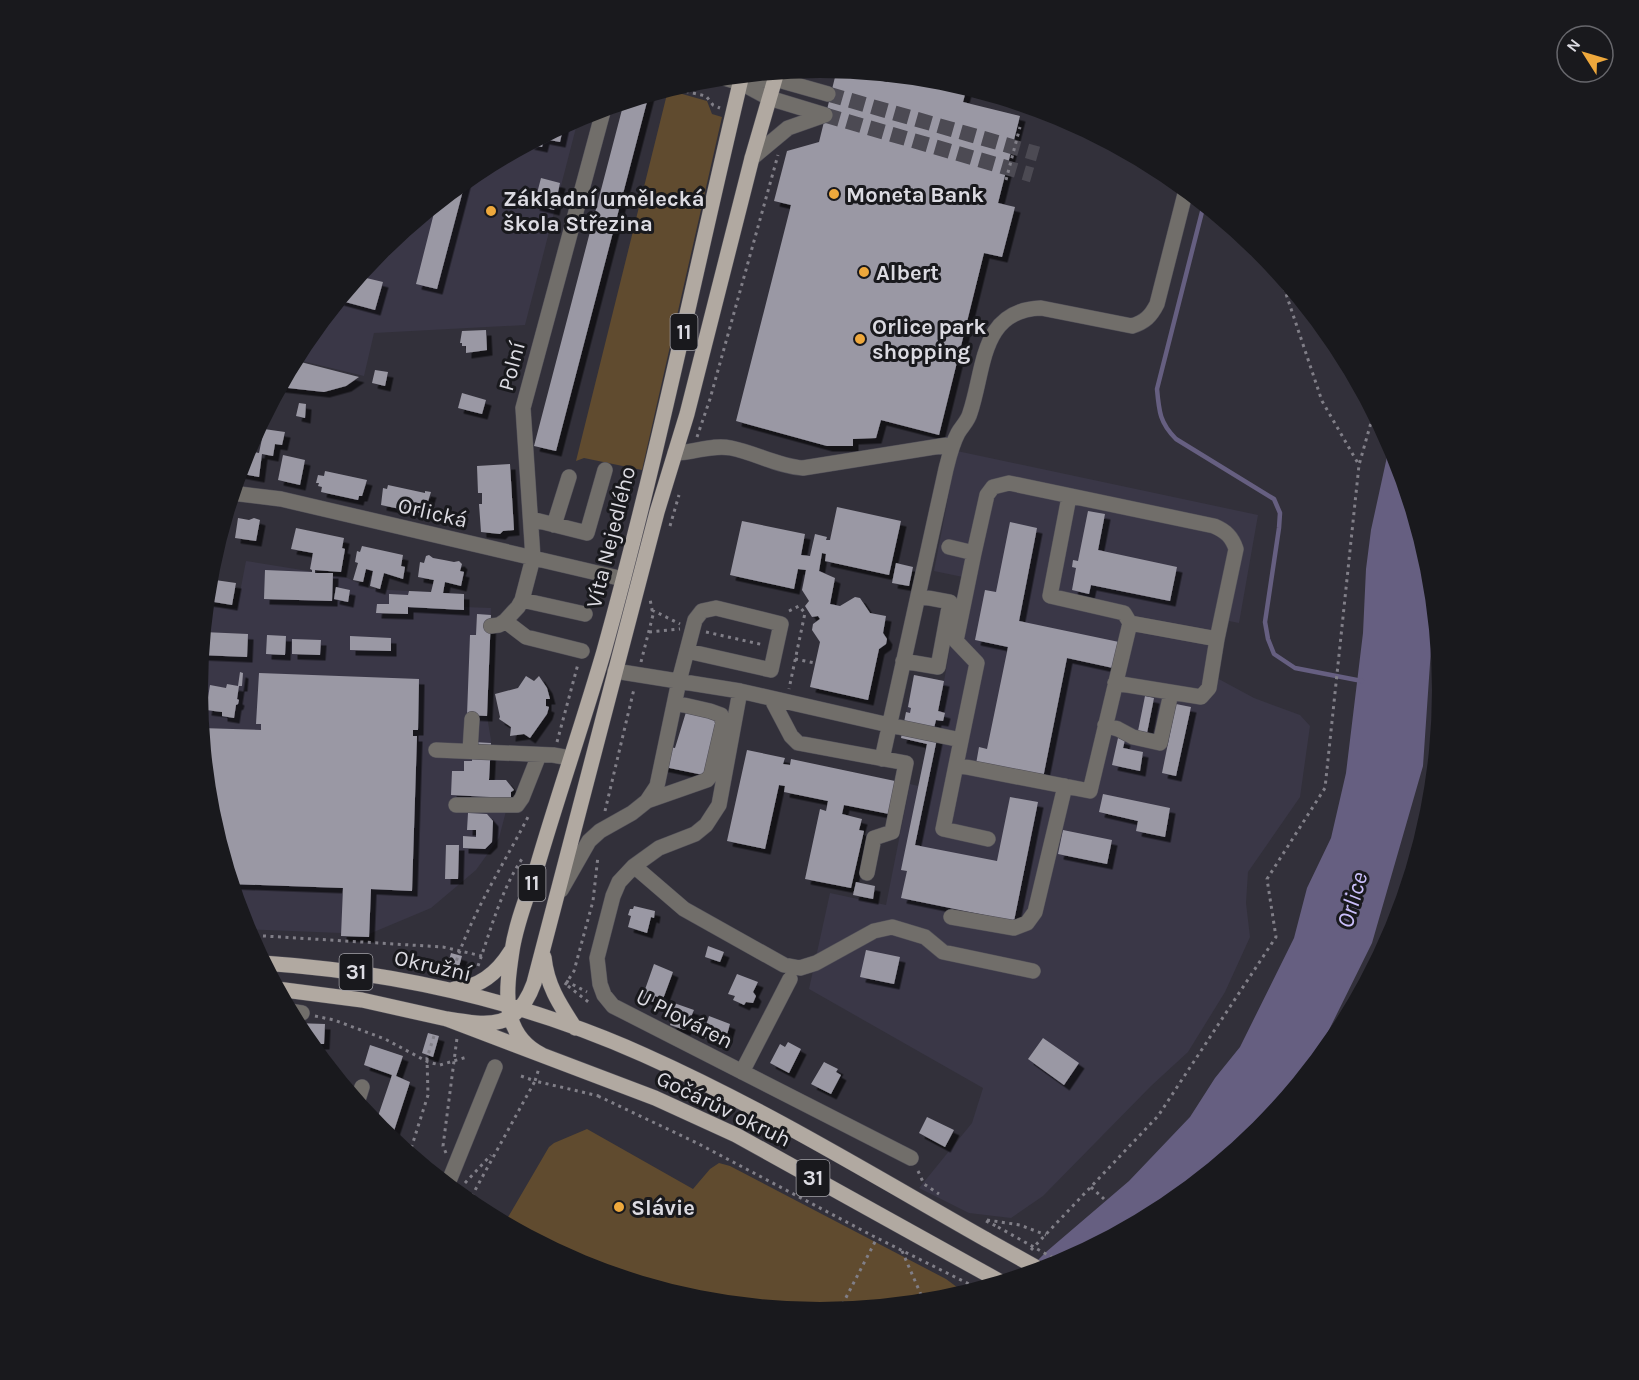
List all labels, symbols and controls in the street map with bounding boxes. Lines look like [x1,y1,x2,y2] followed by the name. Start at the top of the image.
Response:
[1555,24,1615,84] north arrow
[1562,35,1584,56] text: N
[846,182,984,208] place label: Moneta Bank
[503,186,705,237] place label: Základní umělecká škola Střezina
[827,187,841,201] marker: Moneta Bank
[484,204,498,218] marker: Základní umělecká škola Střezina
[876,260,939,286] place label: Albert
[857,265,871,279] marker: Albert
[670,314,698,350] road number: 11
[872,314,986,365] place label: Orlice park shopping
[853,332,867,346] marker: Orlice park shopping
[493,338,531,394] street label: Polní
[581,464,641,611] street label: Víta Nejedlého
[395,492,470,534] street label: Orlická
[518,865,546,901] road number: 11
[1331,869,1373,931] water label: Orlice
[392,945,474,988] street label: Okružní
[340,954,372,990] road number: 31
[632,983,738,1054] street label: U Plováren
[652,1065,795,1153] street label: Gočárův okruh
[796,1160,830,1196] road number: 31
[631,1195,695,1221] place label: Slávie
[612,1200,626,1214] marker: Slávie

